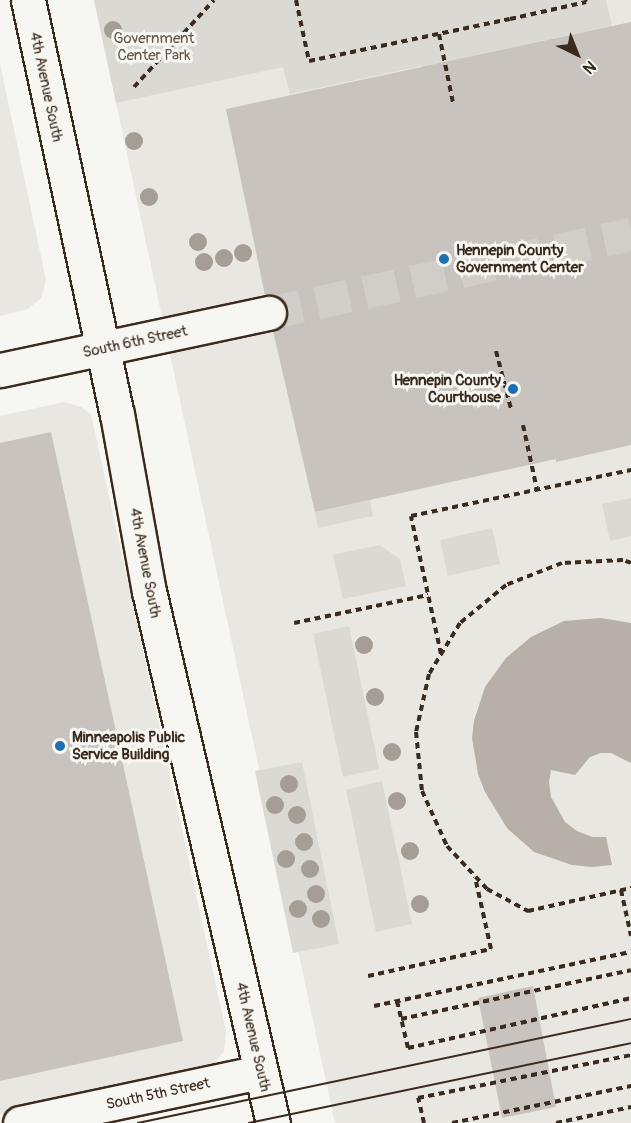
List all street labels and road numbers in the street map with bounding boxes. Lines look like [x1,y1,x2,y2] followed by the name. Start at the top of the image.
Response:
[26,30,66,144] street label: 4th Avenue South
[81,322,189,362] street label: South 6th Street
[125,506,165,620] street label: 4th Avenue South
[232,980,274,1094] street label: 4th Avenue South
[104,1074,212,1114] street label: South 5th Street

